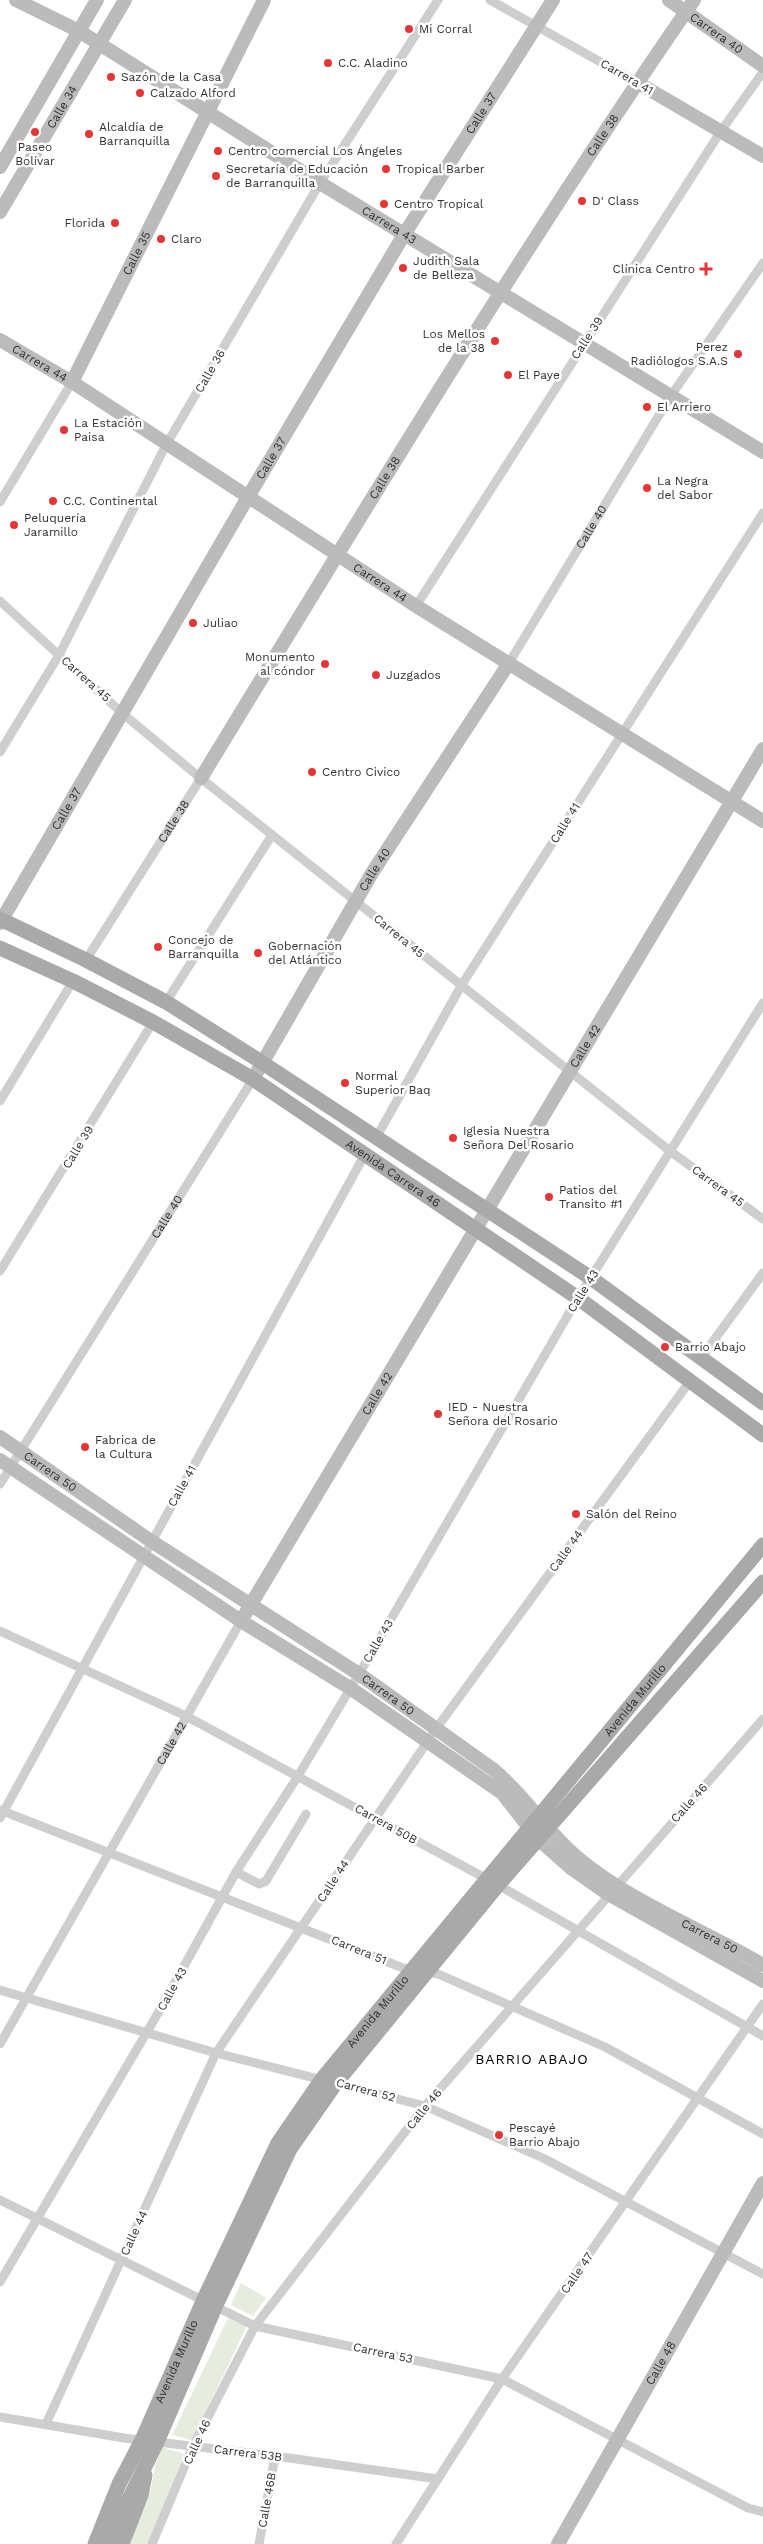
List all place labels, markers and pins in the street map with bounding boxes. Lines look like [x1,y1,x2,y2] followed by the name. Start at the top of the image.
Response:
[419,22,472,36] place label: Mi Corral
[403,23,415,35] marker: Mi Corral
[338,56,408,70] place label: C.C. Aladino
[322,57,334,69] marker: C.C. Aladino
[121,70,222,84] place label: Sazón de la Casa
[105,71,117,83] marker: Sazón de la Casa
[150,86,236,100] place label: Calzado Alford
[134,87,146,99] marker: Calzado Alford
[99,120,170,148] place label: Alcaldía de Barranquilla
[29,126,41,138] marker: Paseo Bolívar
[83,128,95,140] marker: Alcaldía de Barranquilla
[15,140,55,168] place label: Paseo Bolívar
[228,144,402,158] place label: Centro comercial Los Ángeles
[212,145,224,157] marker: Centro comercial Los Ángeles
[226,162,368,190] place label: Secretaría de Educación de Barranquilla
[396,162,485,176] place label: Tropical Barber
[380,163,392,175] marker: Tropical Barber
[210,170,222,182] marker: Secretaría de Educación de Barranquilla
[592,194,639,208] place label: D' Class
[576,195,588,207] marker: D' Class
[394,197,484,211] place label: Centro Tropical
[378,198,390,210] marker: Centro Tropical
[64,216,105,230] place label: Florida
[109,217,121,229] marker: Florida
[171,232,202,246] place label: Claro
[155,233,167,245] marker: Claro
[413,254,479,282] place label: Judith Sala de Belleza
[397,262,409,274] marker: Judith Sala de Belleza
[613,262,695,276] place label: Clínica Centro
[699,262,713,276] marker: Clínica Centro
[422,327,485,355] place label: Los Mellos de la 38
[489,335,501,347] marker: Los Mellos de la 38
[631,340,728,368] place label: Perez Radiólogos S.A.S
[732,348,744,360] marker: Perez Radiólogos S.A.S
[518,368,560,382] place label: El Paye
[502,369,514,381] marker: El Paye
[657,400,711,414] place label: El Arriero
[641,401,653,413] marker: El Arriero
[74,416,142,444] place label: La Estación Paisa
[58,424,70,436] marker: La Estación Paisa
[657,474,713,502] place label: La Negra del Sabor
[641,482,653,494] marker: La Negra del Sabor
[63,494,158,508] place label: C.C. Continental
[47,495,59,507] marker: C.C. Continental
[24,511,86,539] place label: Peluquería Jaramillo
[8,519,20,531] marker: Peluquería Jaramillo
[203,616,238,630] place label: Juliao
[187,617,199,629] marker: Juliao
[245,650,315,678] place label: Monumento al cóndor
[319,658,331,670] marker: Monumento al cóndor
[386,668,441,682] place label: Juzgados
[370,669,382,681] marker: Juzgados
[322,765,400,779] place label: Centro Civico
[306,766,318,778] marker: Centro Civico
[168,933,239,961] place label: Concejo de Barranquilla
[268,939,342,967] place label: Gobernación del Atlántico
[152,941,164,953] marker: Concejo de Barranquilla
[252,947,264,959] marker: Gobernación del Atlántico
[355,1069,431,1097] place label: Normal Superior Baq
[339,1077,351,1089] marker: Normal Superior Baq
[463,1124,574,1152] place label: Iglesia Nuestra Señora Del Rosario
[447,1132,459,1144] marker: Iglesia Nuestra Señora Del Rosario
[559,1183,623,1211] place label: Patios del Transito #1
[543,1191,555,1203] marker: Patios del Transito #1
[675,1340,746,1354] place label: Barrio Abajo
[659,1341,671,1353] marker: Barrio Abajo
[448,1400,558,1428] place label: IED - Nuestra Señora del Rosario
[432,1408,444,1420] marker: IED - Nuestra Señora del Rosario
[95,1433,156,1461] place label: Fabrica de la Cultura
[79,1441,91,1453] marker: Fabrica de la Cultura
[586,1507,677,1521] place label: Salón del Reino
[570,1508,582,1520] marker: Salón del Reino
[509,2121,580,2149] place label: Pescayé Barrio Abajo
[493,2129,505,2141] marker: Pescayé Barrio Abajo

